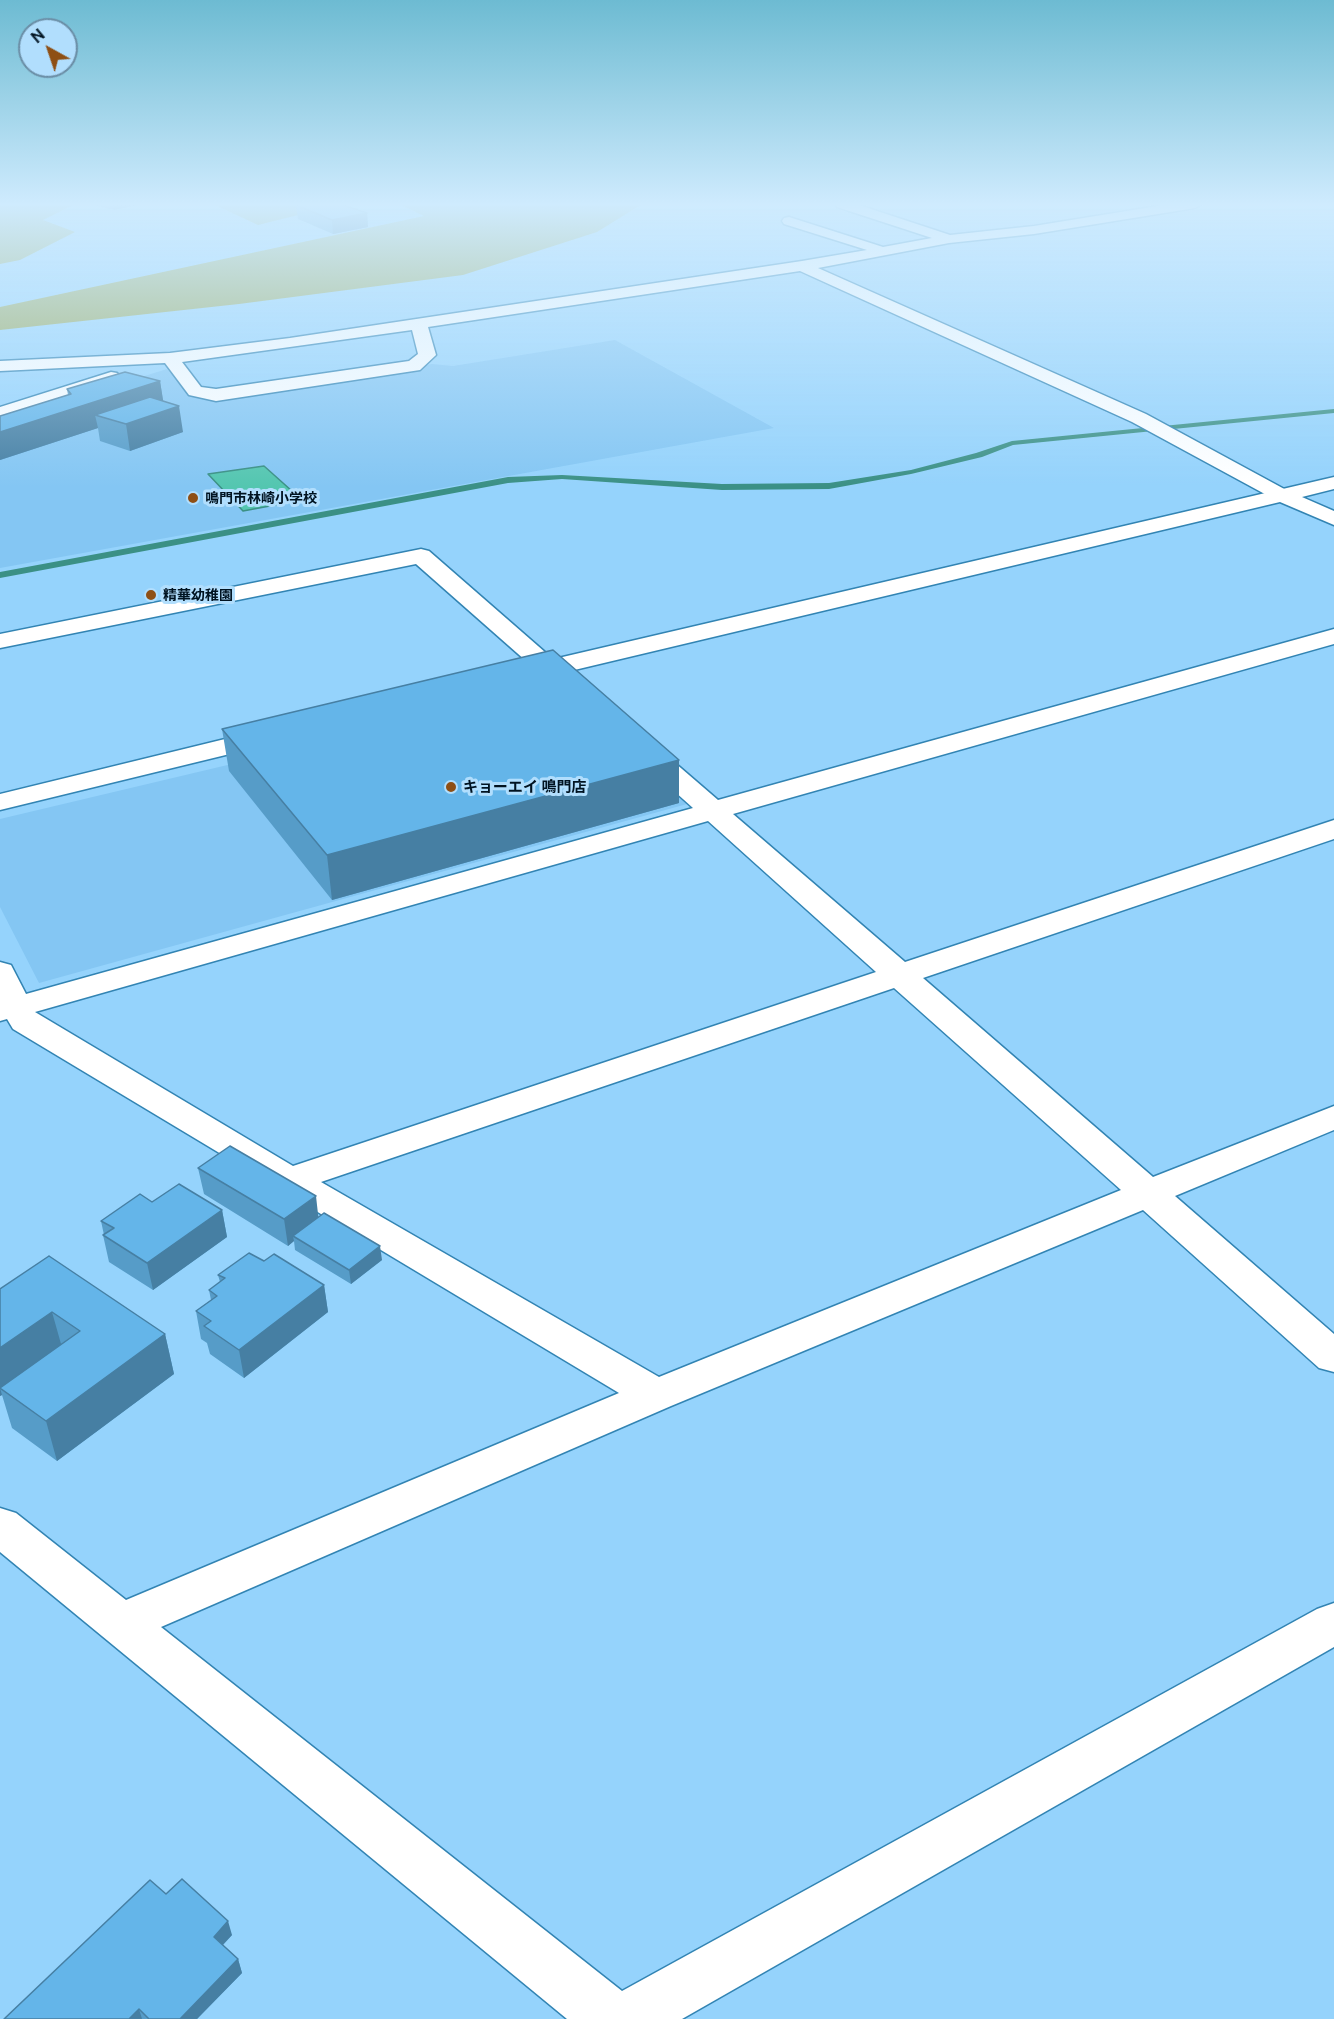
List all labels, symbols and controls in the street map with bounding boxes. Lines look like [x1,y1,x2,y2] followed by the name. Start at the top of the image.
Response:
[18,18,78,78] north arrow
[27,25,48,46] text: N
[205,490,317,506] place label: 鳴門市林崎小学校
[186,491,200,505] marker: 鳴門市林崎小学校
[163,587,233,603] place label: 精華幼稚園
[144,588,158,602] marker: 精華幼稚園
[463,778,587,796] place label: キョーエイ 鳴門店
[444,780,458,794] marker: キョーエイ 鳴門店

